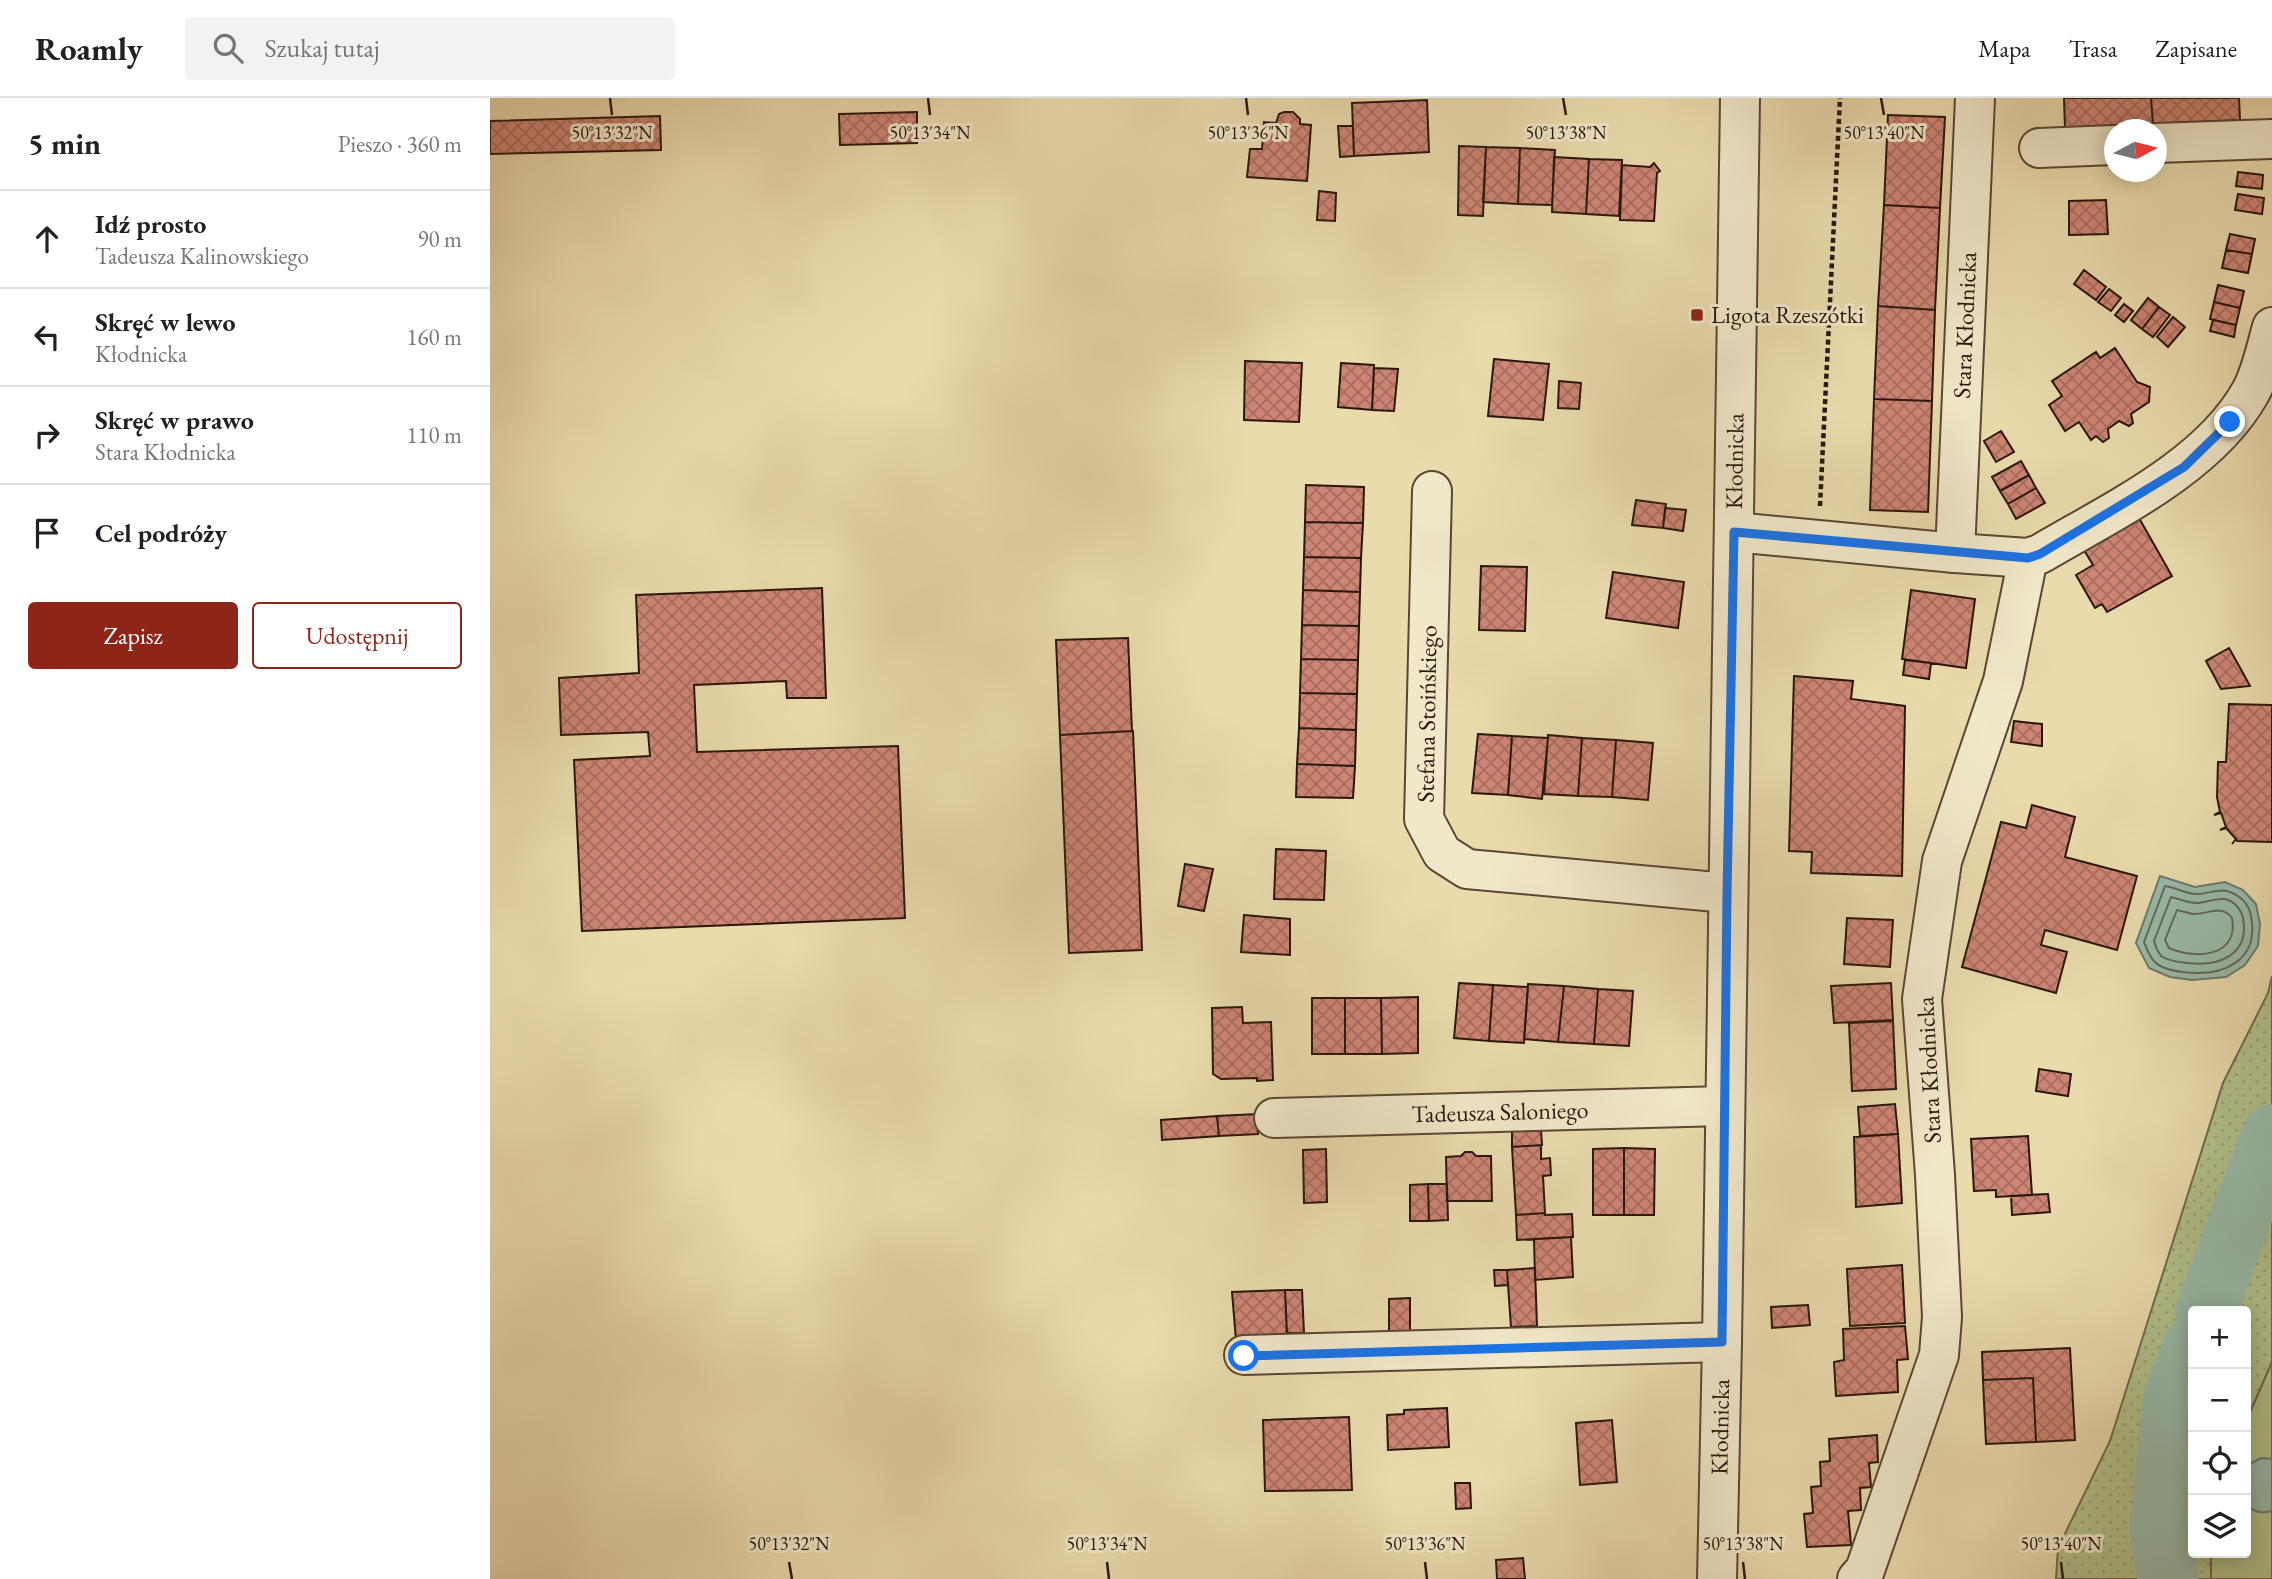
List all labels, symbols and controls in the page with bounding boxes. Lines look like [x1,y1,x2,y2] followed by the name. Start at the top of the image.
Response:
[185,17,675,80] search box
[35,27,143,70] text: Roamly
[209,29,247,67] icon: search
[265,31,380,65] text: Szukaj tutaj
[1978,33,2031,64] text: Mapa
[2069,33,2117,64] text: Trasa
[2155,33,2237,64] text: Zapisane
[2104,119,2167,182] north arrow
[572,121,653,144] text: 50°13'32"N
[890,121,971,144] text: 50°13'34"N
[1208,121,1289,144] text: 50°13'36"N
[1526,121,1607,144] text: 50°13'38"N
[1844,121,1925,144] text: 50°13'40"N
[28,124,101,163] text: 5 min
[338,129,462,159] text: Pieszo · 360 m
[95,207,206,241] text: Idź prosto
[28,220,66,258] icon: ahead
[417,224,462,254] text: 90 m
[95,241,309,271] text: Tadeusza Kalinowskiego
[1946,251,1983,399] street label: Stara Kłodnicka
[1711,299,1864,330] place label: Ligota Rzeszótki
[95,305,236,339] text: Skręć w lewo
[1689,307,1705,323] marker: Ligota Rzeszótki
[28,318,66,356] icon: left
[406,322,462,352] text: 160 m
[95,339,187,369] text: Kłodnicka
[95,403,254,437] text: Skręć w prawo
[2214,406,2245,437] route end
[1718,412,1750,510] street label: Kłodnicka
[28,416,66,454] icon: right
[406,420,462,450] text: 110 m
[95,437,236,467] text: Stara Kłodnicka
[28,514,66,552] icon: arrive
[95,516,227,550] text: Cel podróży
[28,602,238,669] button: Zapisz
[252,602,462,669] button: Udostępnij
[1409,625,1444,803] street label: Stefana Stoińskiego
[1909,995,1948,1144] street label: Stara Kłodnicka
[1411,1094,1589,1129] street label: Tadeusza Saloniego
[2188,1306,2251,1558] map controls
[2188,1306,2251,1369] button: +
[1228,1340,1259,1371] route start
[2188,1369,2251,1432] button: −
[1703,1378,1736,1476] street label: Kłodnicka
[2188,1432,2251,1495] button: locate
[2188,1495,2251,1558] button: layers
[749,1532,830,1555] text: 50°13'32"N
[1067,1532,1148,1555] text: 50°13'34"N
[1385,1532,1466,1555] text: 50°13'36"N
[1703,1532,1784,1555] text: 50°13'38"N
[2021,1532,2102,1555] text: 50°13'40"N

